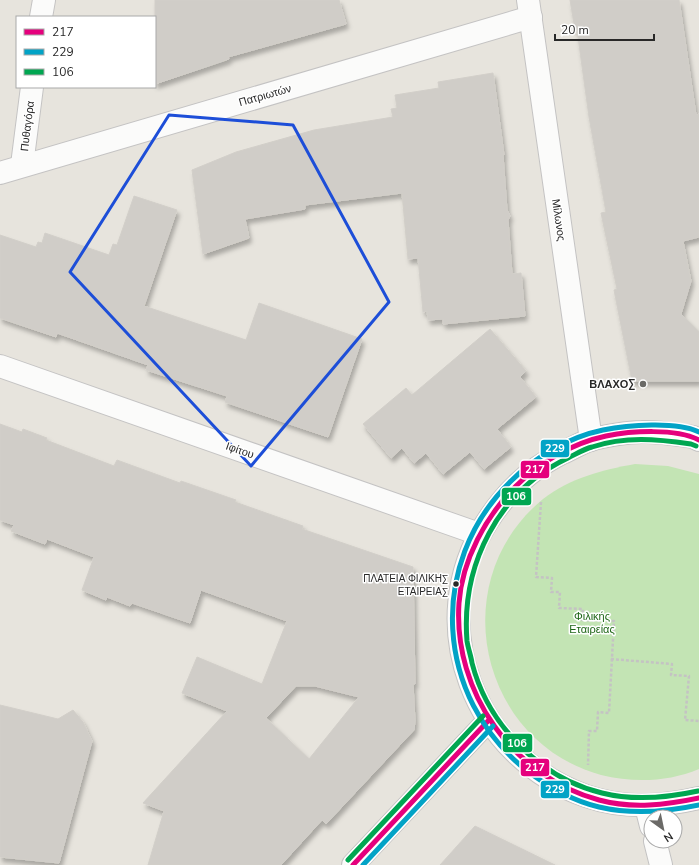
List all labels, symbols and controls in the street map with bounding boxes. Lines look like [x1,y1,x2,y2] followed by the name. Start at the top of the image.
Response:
[16,16,156,88] legend
[555,16,654,42] scale bar
[561,22,589,38] text: 20 m
[52,24,74,40] text: 217
[52,44,74,60] text: 229
[52,64,74,80] text: 106
[237,81,294,110] street label: Πατριωτών
[17,99,38,152] street label: Πυθαγόρα
[548,198,569,242] street label: Μίλωνος
[589,377,635,392] place label: ΒΛΑΧΟΣ
[638,379,648,389] marker: ΒΛΑΧΟΣ
[224,439,256,462] street label: Ιφίτου
[540,439,570,458] line badge: 229
[545,441,565,456] text: 229
[520,460,550,479] line badge: 217
[525,462,545,477] text: 217
[501,487,532,506] line badge: 106
[506,489,526,504] text: 106
[363,572,448,599] place label: ΠΛΑΤΕΙΑ ΦΙΛΙΚΗΣ ΕΤΑΙΡΕΙΑΣ
[451,579,461,589] marker: ΠΛΑΤΕΙΑ ΦΙΛΙΚΗΣ ΕΤΑΙΡΕΙΑΣ
[569,609,615,637] park label: Φιλικής Εταιρείας
[502,733,533,753] line badge: 106
[507,736,527,751] text: 106
[520,758,550,777] line badge: 217
[525,760,545,775] text: 217
[540,780,570,799] line badge: 229
[545,782,565,797] text: 229
[643,809,683,849] north arrow
[661,828,676,845] text: N

